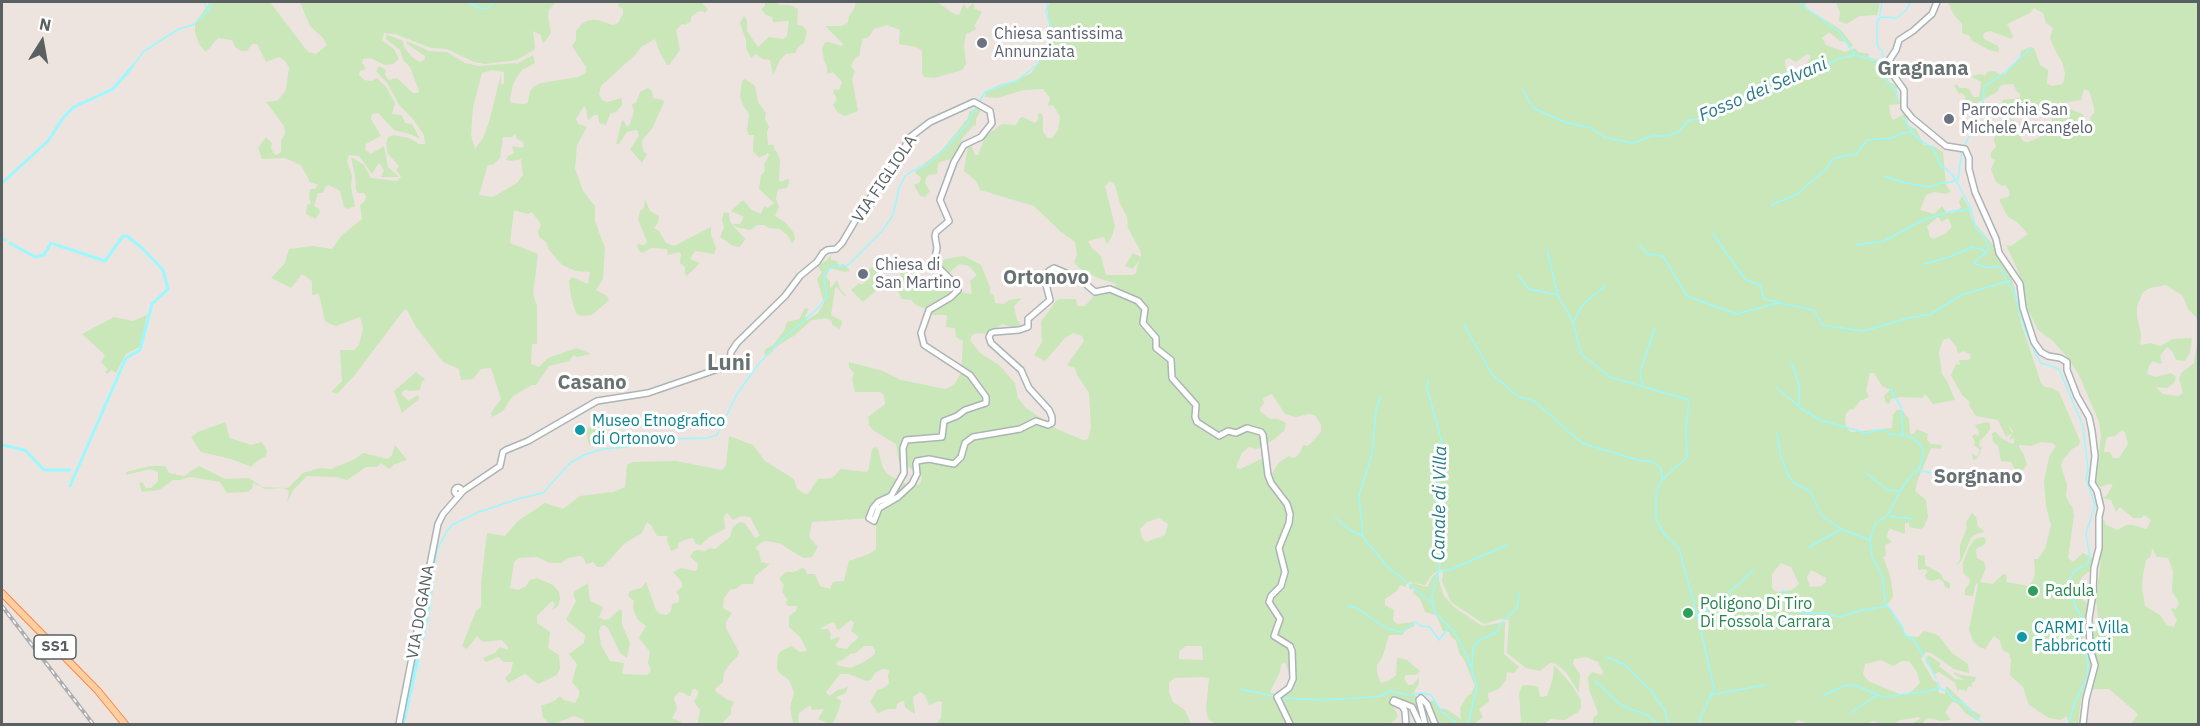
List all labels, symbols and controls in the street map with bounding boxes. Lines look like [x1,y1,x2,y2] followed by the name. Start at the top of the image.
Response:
[12,12,72,72] north arrow
[38,13,53,35] text: N
[994,24,1123,62] place label: Chiesa santissima Annunziata
[975,36,989,50] marker: Chiesa santissima Annunziata
[1696,53,1830,127] water label: Fosso dei Selvani
[1877,57,1969,81] district label: Gragnana
[1961,100,2093,138] place label: Parrocchia San Michele Arcangelo
[1942,112,1956,126] marker: Parrocchia San Michele Arcangelo
[849,132,921,226] street label: VIA FIGLIOLA
[875,255,961,293] place label: Chiesa di San Martino
[1003,266,1089,290] district label: Ortonovo
[856,267,870,281] marker: Chiesa di San Martino
[707,351,751,377] district label: Luni
[557,371,627,395] district label: Casano
[592,411,725,449] place label: Museo Etnografico di Ortonovo
[573,423,587,437] marker: Museo Etnografico di Ortonovo
[1428,445,1452,561] water label: Canale di Villa
[1933,465,2023,489] district label: Sorgnano
[403,563,439,661] street label: VIA DOGANA
[2045,581,2094,601] place label: Padula
[2026,584,2040,598] marker: Padula
[1700,594,1830,632] place label: Poligono Di Tiro Di Fossola Carrara
[1681,606,1695,620] marker: Poligono Di Tiro Di Fossola Carrara
[2034,618,2129,656] place label: CARMI - Villa Fabbricotti
[2015,630,2029,644] marker: CARMI - Villa Fabbricotti
[34,635,76,659] road number: SS1

